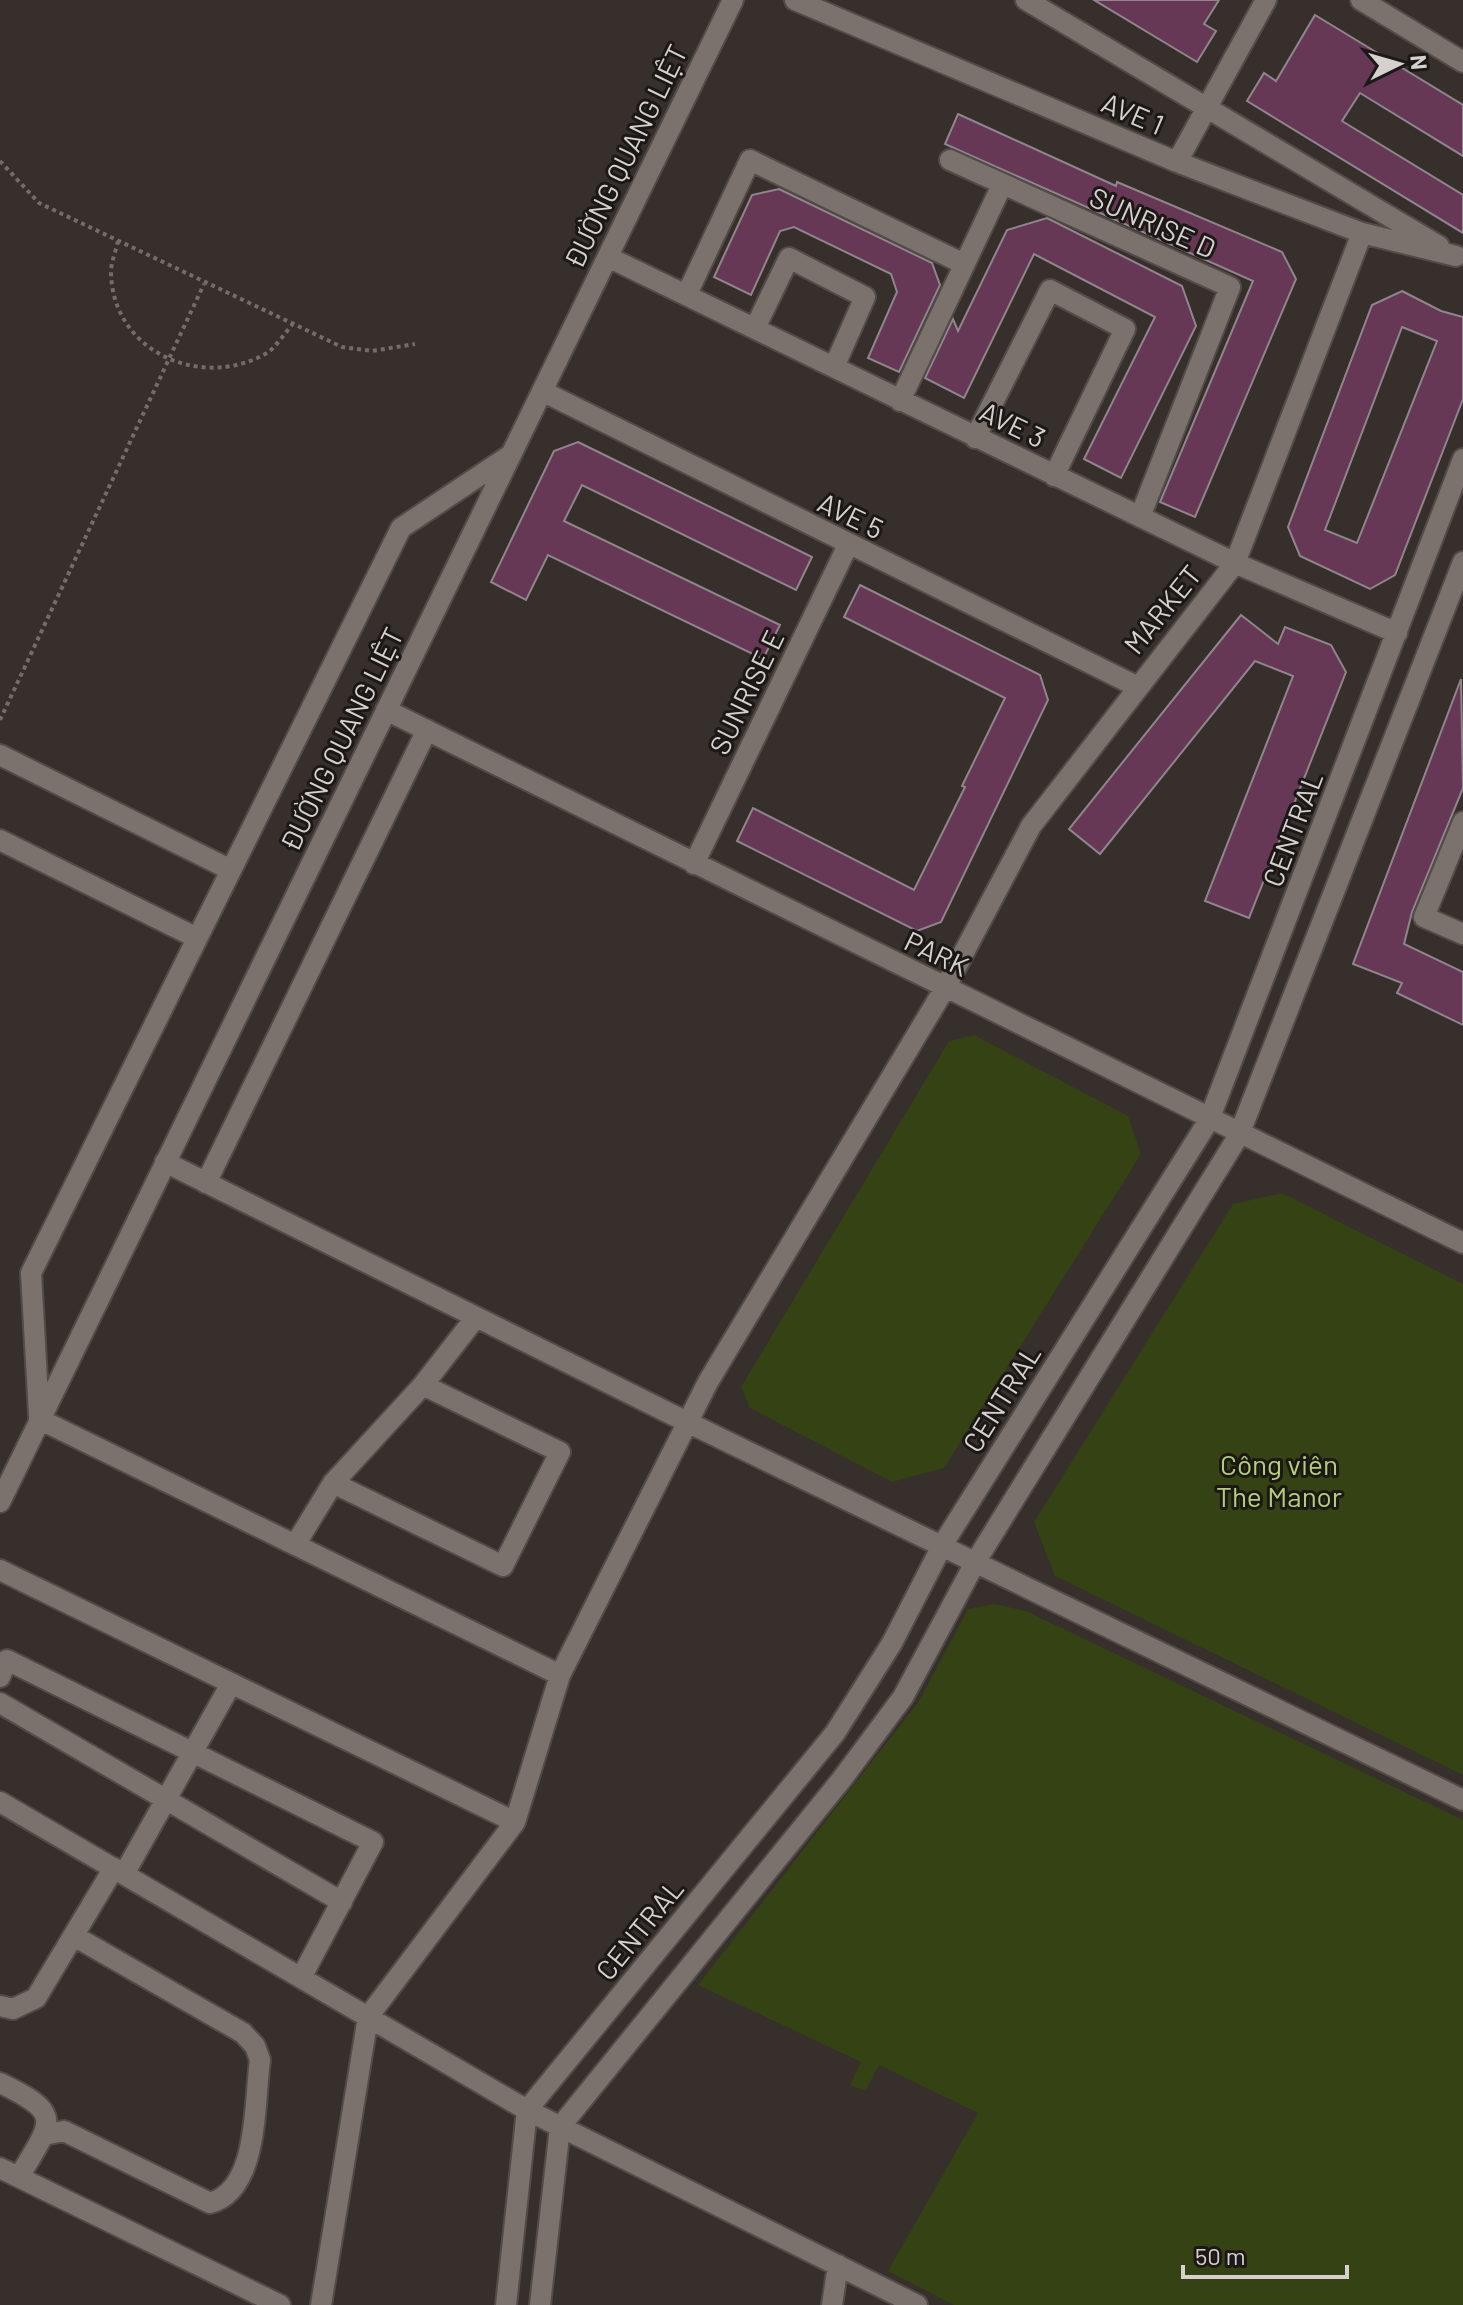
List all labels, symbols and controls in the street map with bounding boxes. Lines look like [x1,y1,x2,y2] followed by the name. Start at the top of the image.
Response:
[1359,24,1439,104] north arrow
[556,39,694,273] street label: ĐƯỜNG QUANG LIỆT
[1406,54,1434,71] text: N
[1097,85,1169,141] street label: AVE 1
[1085,179,1221,265] street label: SUNRISE D
[975,394,1051,454] street label: AVE 3
[813,485,889,545] street label: AVE 5
[1116,558,1208,660] street label: MARKET
[272,622,410,856] street label: ĐƯỜNG QUANG LIỆT
[701,624,791,760] street label: SUNRISE E
[1255,767,1329,891] street label: CENTRAL
[899,923,975,983] street label: PARK
[955,1338,1047,1458] street label: CENTRAL
[1216,1447,1342,1513] park label: Công viên The Manor
[588,1872,690,1986] street label: CENTRAL
[1183,2229,1347,2279] scale bar
[1195,2241,1246,2270] text: 50 m

